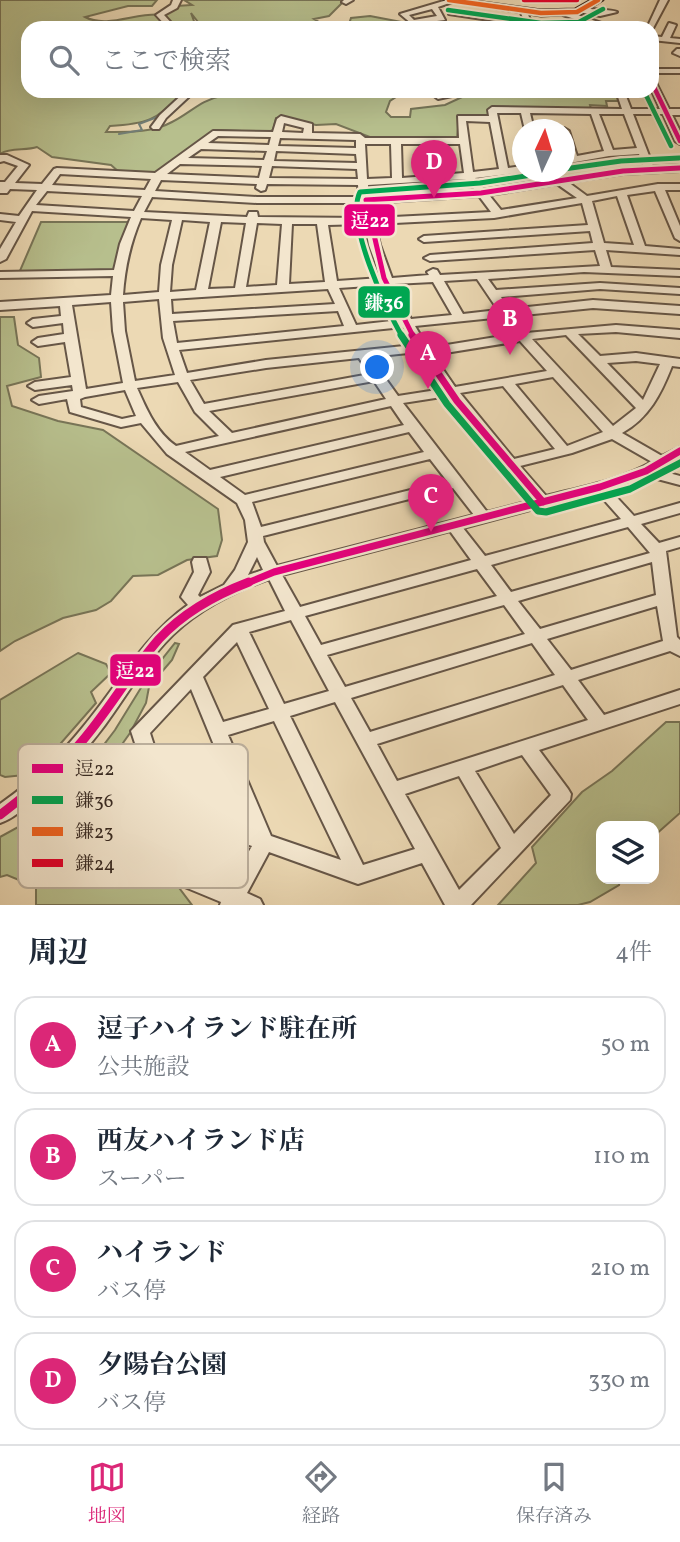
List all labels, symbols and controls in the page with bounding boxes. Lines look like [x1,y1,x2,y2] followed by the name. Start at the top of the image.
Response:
[21,21,659,98] search box
[45,41,83,79] icon: search
[101,44,231,80] text: ここで検索
[512,119,575,182] north arrow
[411,140,457,198] pin: D
[343,203,396,237] line badge: 逗22
[351,209,389,235] text: 逗22
[357,285,411,319] line badge: 鎌36
[364,291,404,317] text: 鎌36
[487,297,533,355] pin: B
[405,331,451,389] pin: A
[360,350,394,384] your location
[408,474,454,532] pin: C
[109,653,162,687] line badge: 逗22
[116,659,154,685] text: 逗22
[18,744,248,888] legend
[75,757,114,783] text: 逗22
[75,789,113,815] text: 鎌36
[75,820,113,846] text: 鎌23
[596,821,659,884] map controls
[596,821,659,884] button: layers
[75,852,115,878] text: 鎌24
[28,933,88,975] text: 周辺
[615,937,652,969] text: 4件
[97,1012,357,1048] text: 逗子ハイランド駐在所
[45,1029,61,1061] text: A
[601,1029,650,1061] text: 50 m
[97,1052,189,1084] text: 公共施設
[97,1124,305,1160] text: 西友ハイランド店
[45,1141,61,1173] text: B
[593,1141,650,1173] text: 110 m
[97,1164,187,1196] text: スーパー
[97,1236,227,1272] text: ハイランド
[46,1253,60,1285] text: C
[590,1253,650,1285] text: 210 m
[97,1276,166,1308] text: バス停
[97,1348,227,1384] text: 夕陽台公園
[45,1365,61,1397] text: D
[588,1365,650,1397] text: 330 m
[97,1388,166,1420] text: バス停
[88,1458,126,1530] tab: 地図
[302,1458,340,1530] tab: 経路
[516,1458,592,1530] tab: 保存済み

